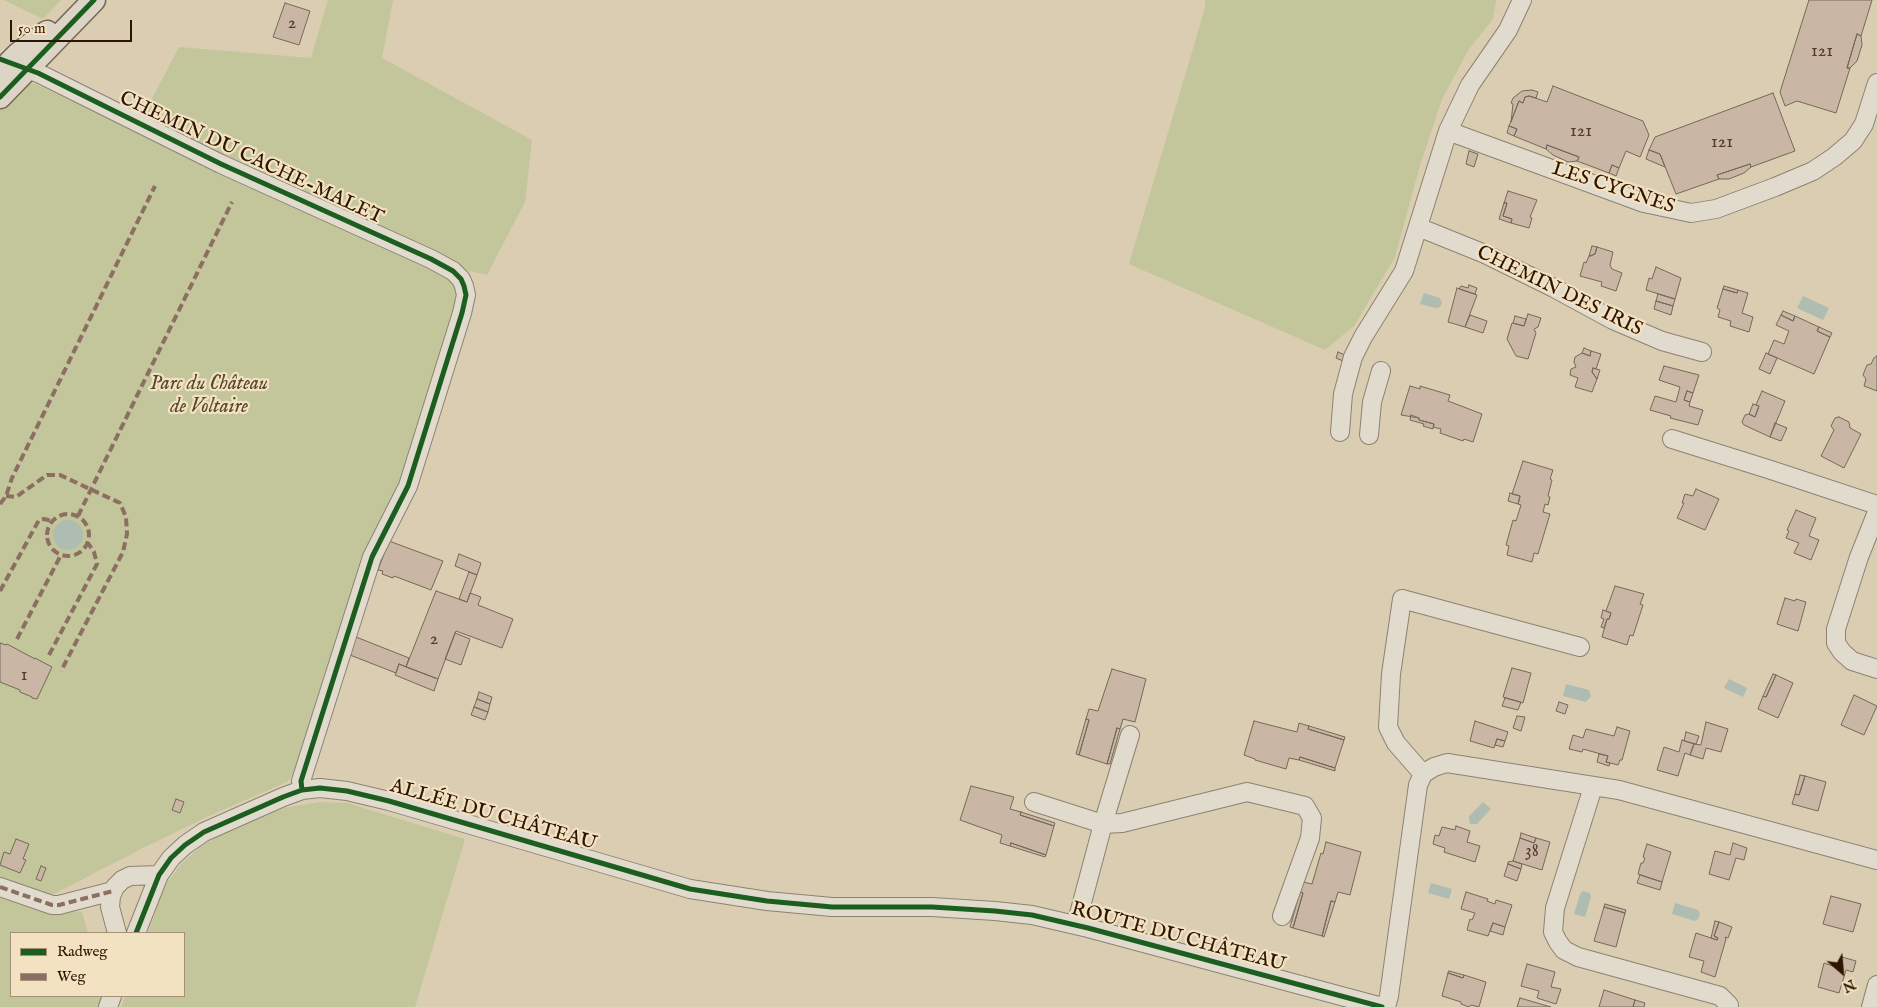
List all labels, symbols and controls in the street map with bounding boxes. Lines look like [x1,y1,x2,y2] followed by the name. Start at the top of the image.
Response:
[12,10,135,42] scale bar
[288,13,296,35] house number: 2
[18,19,46,38] text: 50 m
[1811,41,1833,63] house number: 121
[115,87,387,231] street label: CHEMIN DU CACHE-MALET
[1570,121,1592,143] house number: 121
[1711,132,1733,154] house number: 121
[1549,158,1677,220] street label: LES CYGNES
[1472,241,1646,343] street label: CHEMIN DES IRIS
[150,373,268,420] park label: Parc du Château de Voltaire
[430,629,438,651] house number: 2
[21,665,27,687] house number: 1
[387,775,599,857] street label: ALLÉE DU CHÂTEAU
[1525,841,1539,863] house number: 38
[1068,898,1288,978] street label: ROUTE DU CHÂTEAU
[10,932,185,997] legend
[57,942,108,961] text: Radweg
[1817,947,1867,997] north arrow
[57,967,86,986] text: Weg
[1839,975,1858,996] text: N

